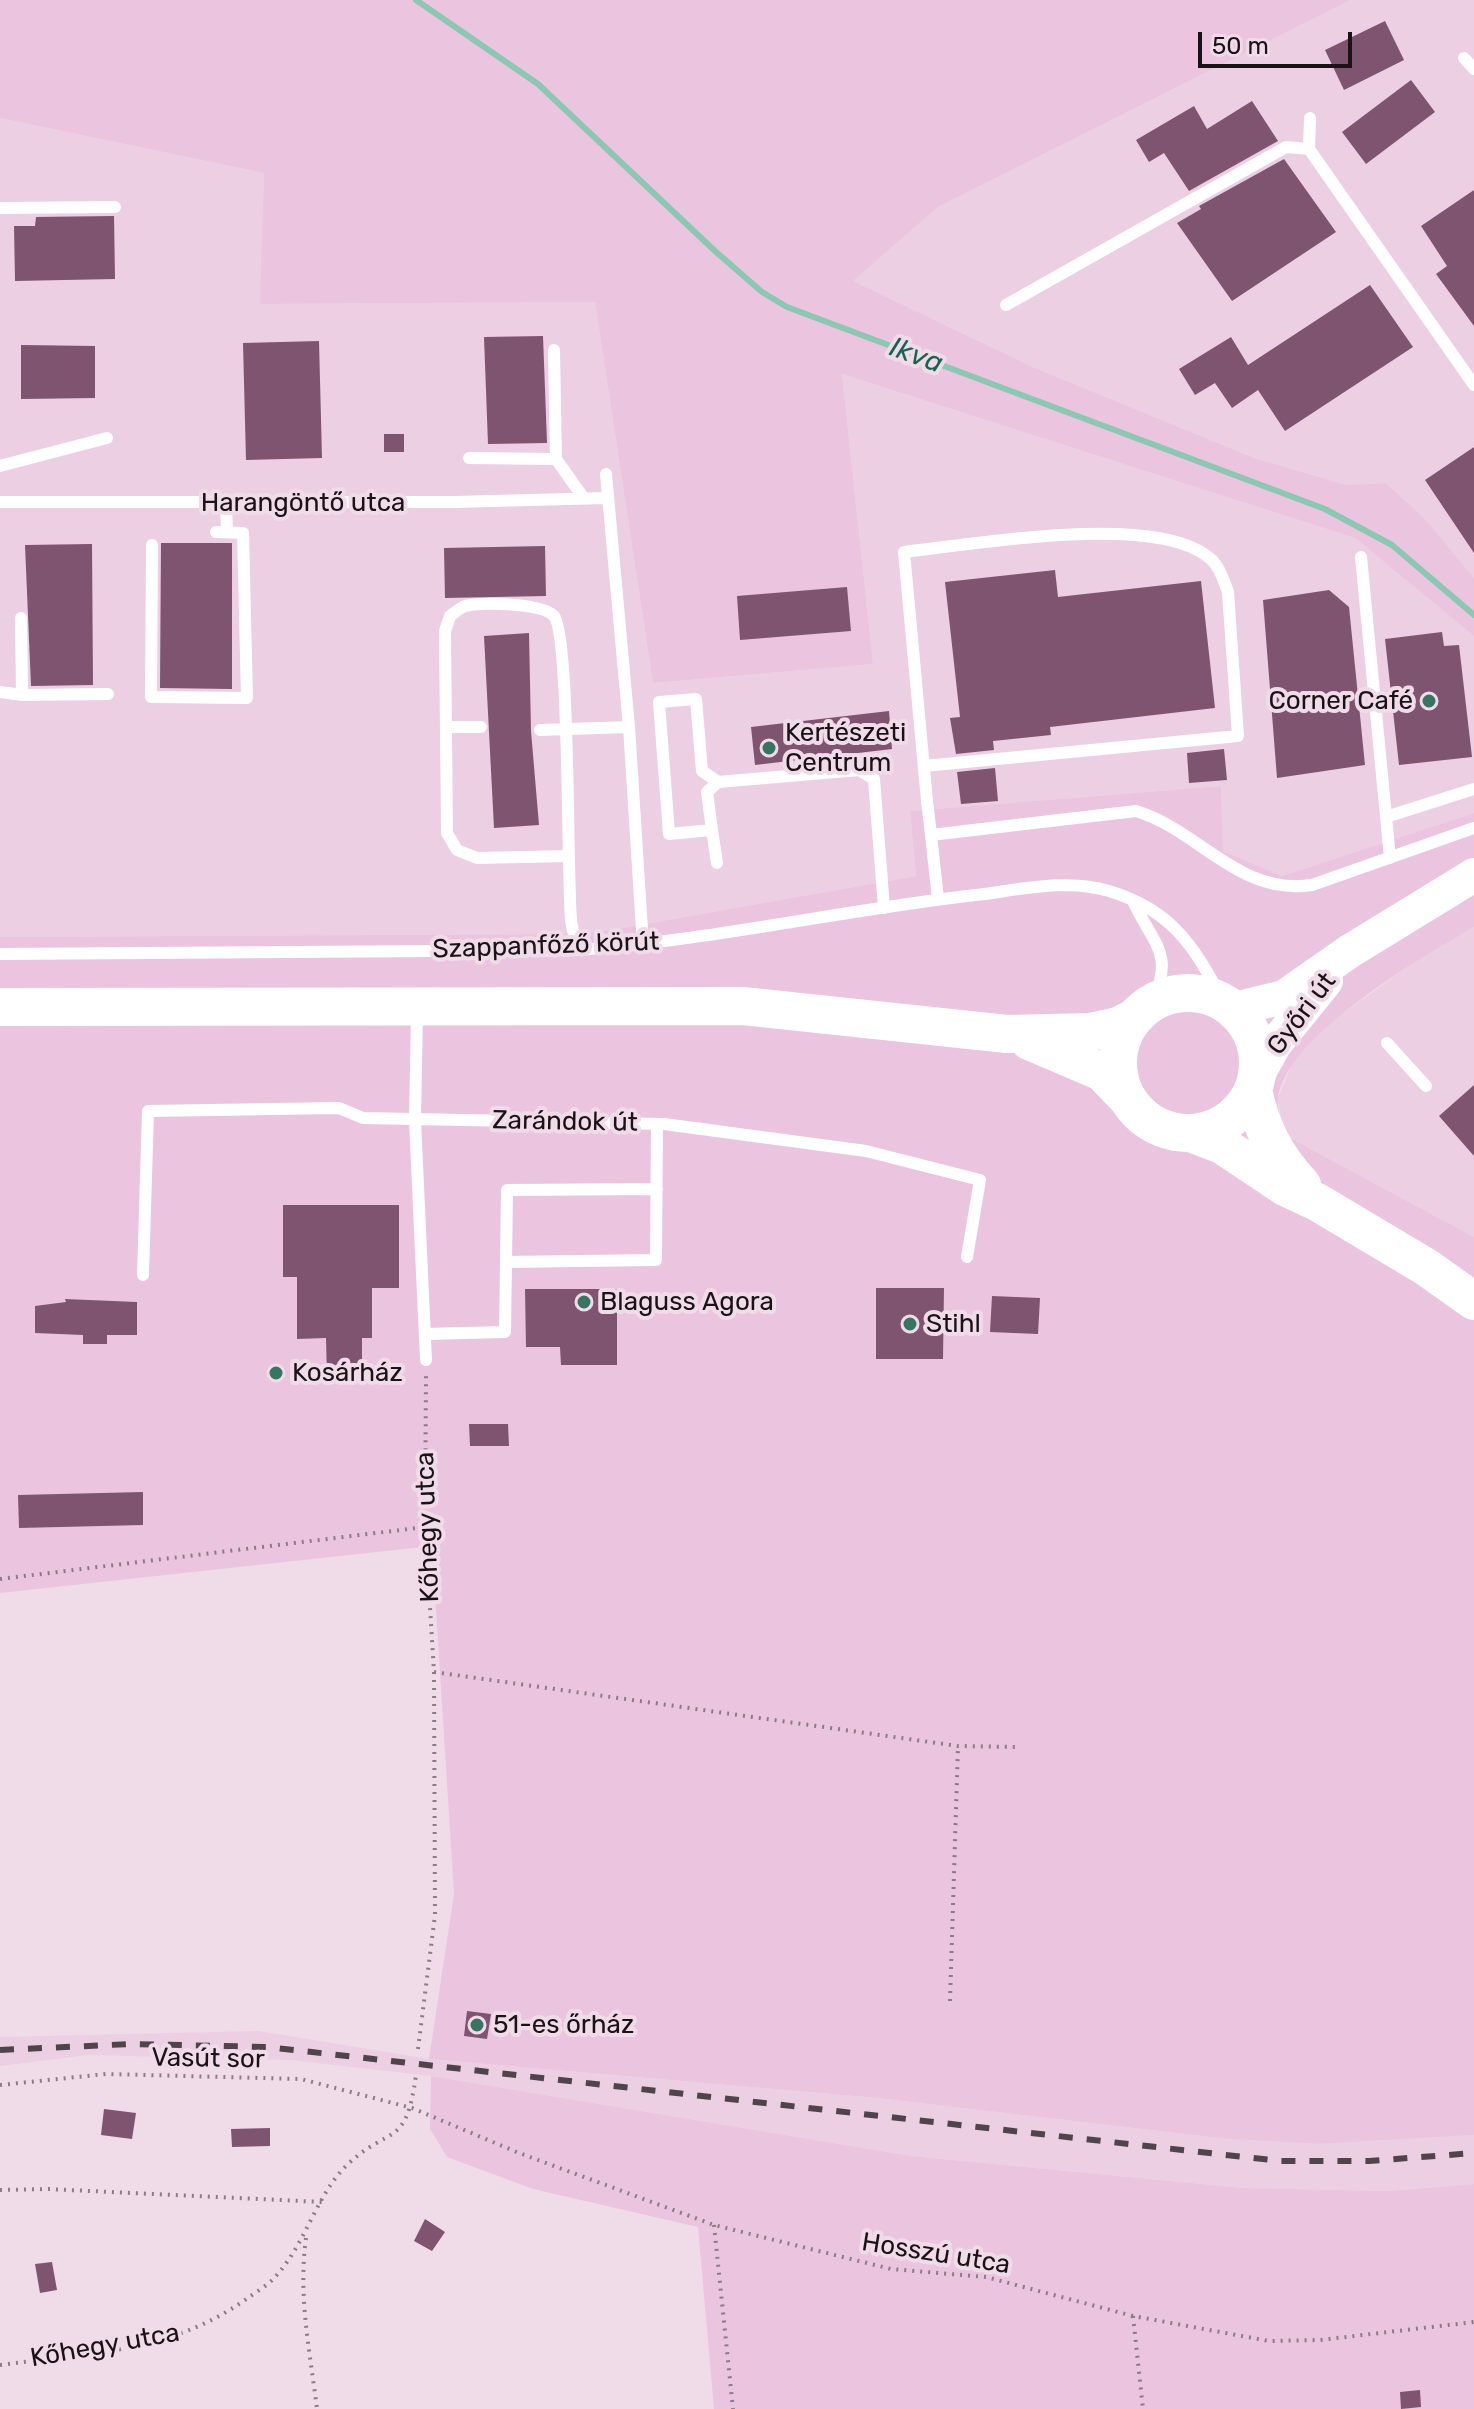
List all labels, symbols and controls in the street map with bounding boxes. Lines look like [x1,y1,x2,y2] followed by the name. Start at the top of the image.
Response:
[1202,16,1356,66] scale bar
[1212,32,1269,60] text: 50 m
[885,331,947,381] water label: Ikva
[201,487,405,519] street label: Harangöntő utca
[1268,685,1413,717] place label: Corner Café
[1420,692,1438,710] marker: Corner Café
[785,717,906,778] place label: Kertészeti Centrum
[760,739,778,757] marker: Kertészeti Centrum
[432,926,660,966] street label: Szappanfőző körút
[1261,967,1343,1061] street label: Győri út
[492,1105,638,1139] street label: Zarándok út
[600,1286,774,1318] place label: Blaguss Agora
[575,1293,593,1311] marker: Blaguss Agora
[926,1308,981,1340] place label: Stihl
[901,1315,919,1333] marker: Stihl
[292,1357,403,1389] place label: Kosárház
[267,1364,285,1382] marker: Kosárház
[410,1451,446,1603] street label: Kőhegy utca
[493,2009,634,2041] place label: 51-es őrház
[468,2016,486,2034] marker: 51-es őrház
[151,2042,265,2076] street label: Vasút sor
[860,2227,1012,2281] street label: Hosszú utca
[28,2318,182,2374] street label: Kőhegy utca

